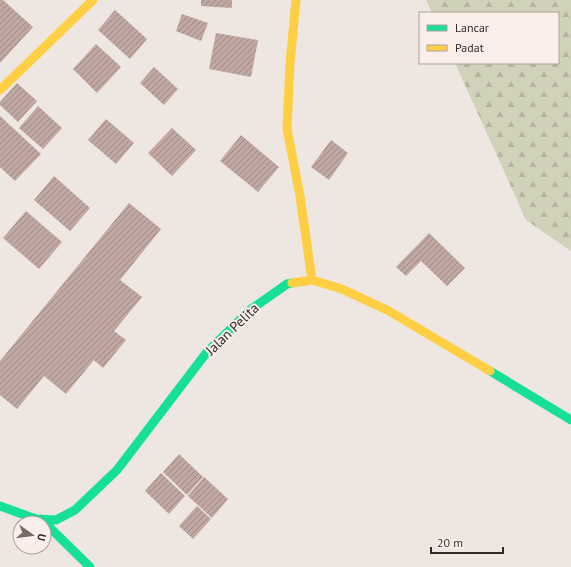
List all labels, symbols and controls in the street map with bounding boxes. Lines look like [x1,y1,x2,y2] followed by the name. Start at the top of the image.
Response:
[419,12,559,64] legend
[455,20,489,35] text: Lancar
[455,40,484,55] text: Padat
[201,299,263,360] street label: Jalan Pelita
[12,515,52,555] north arrow
[431,529,503,555] scale bar
[34,532,49,543] text: U
[437,535,463,550] text: 20 m

